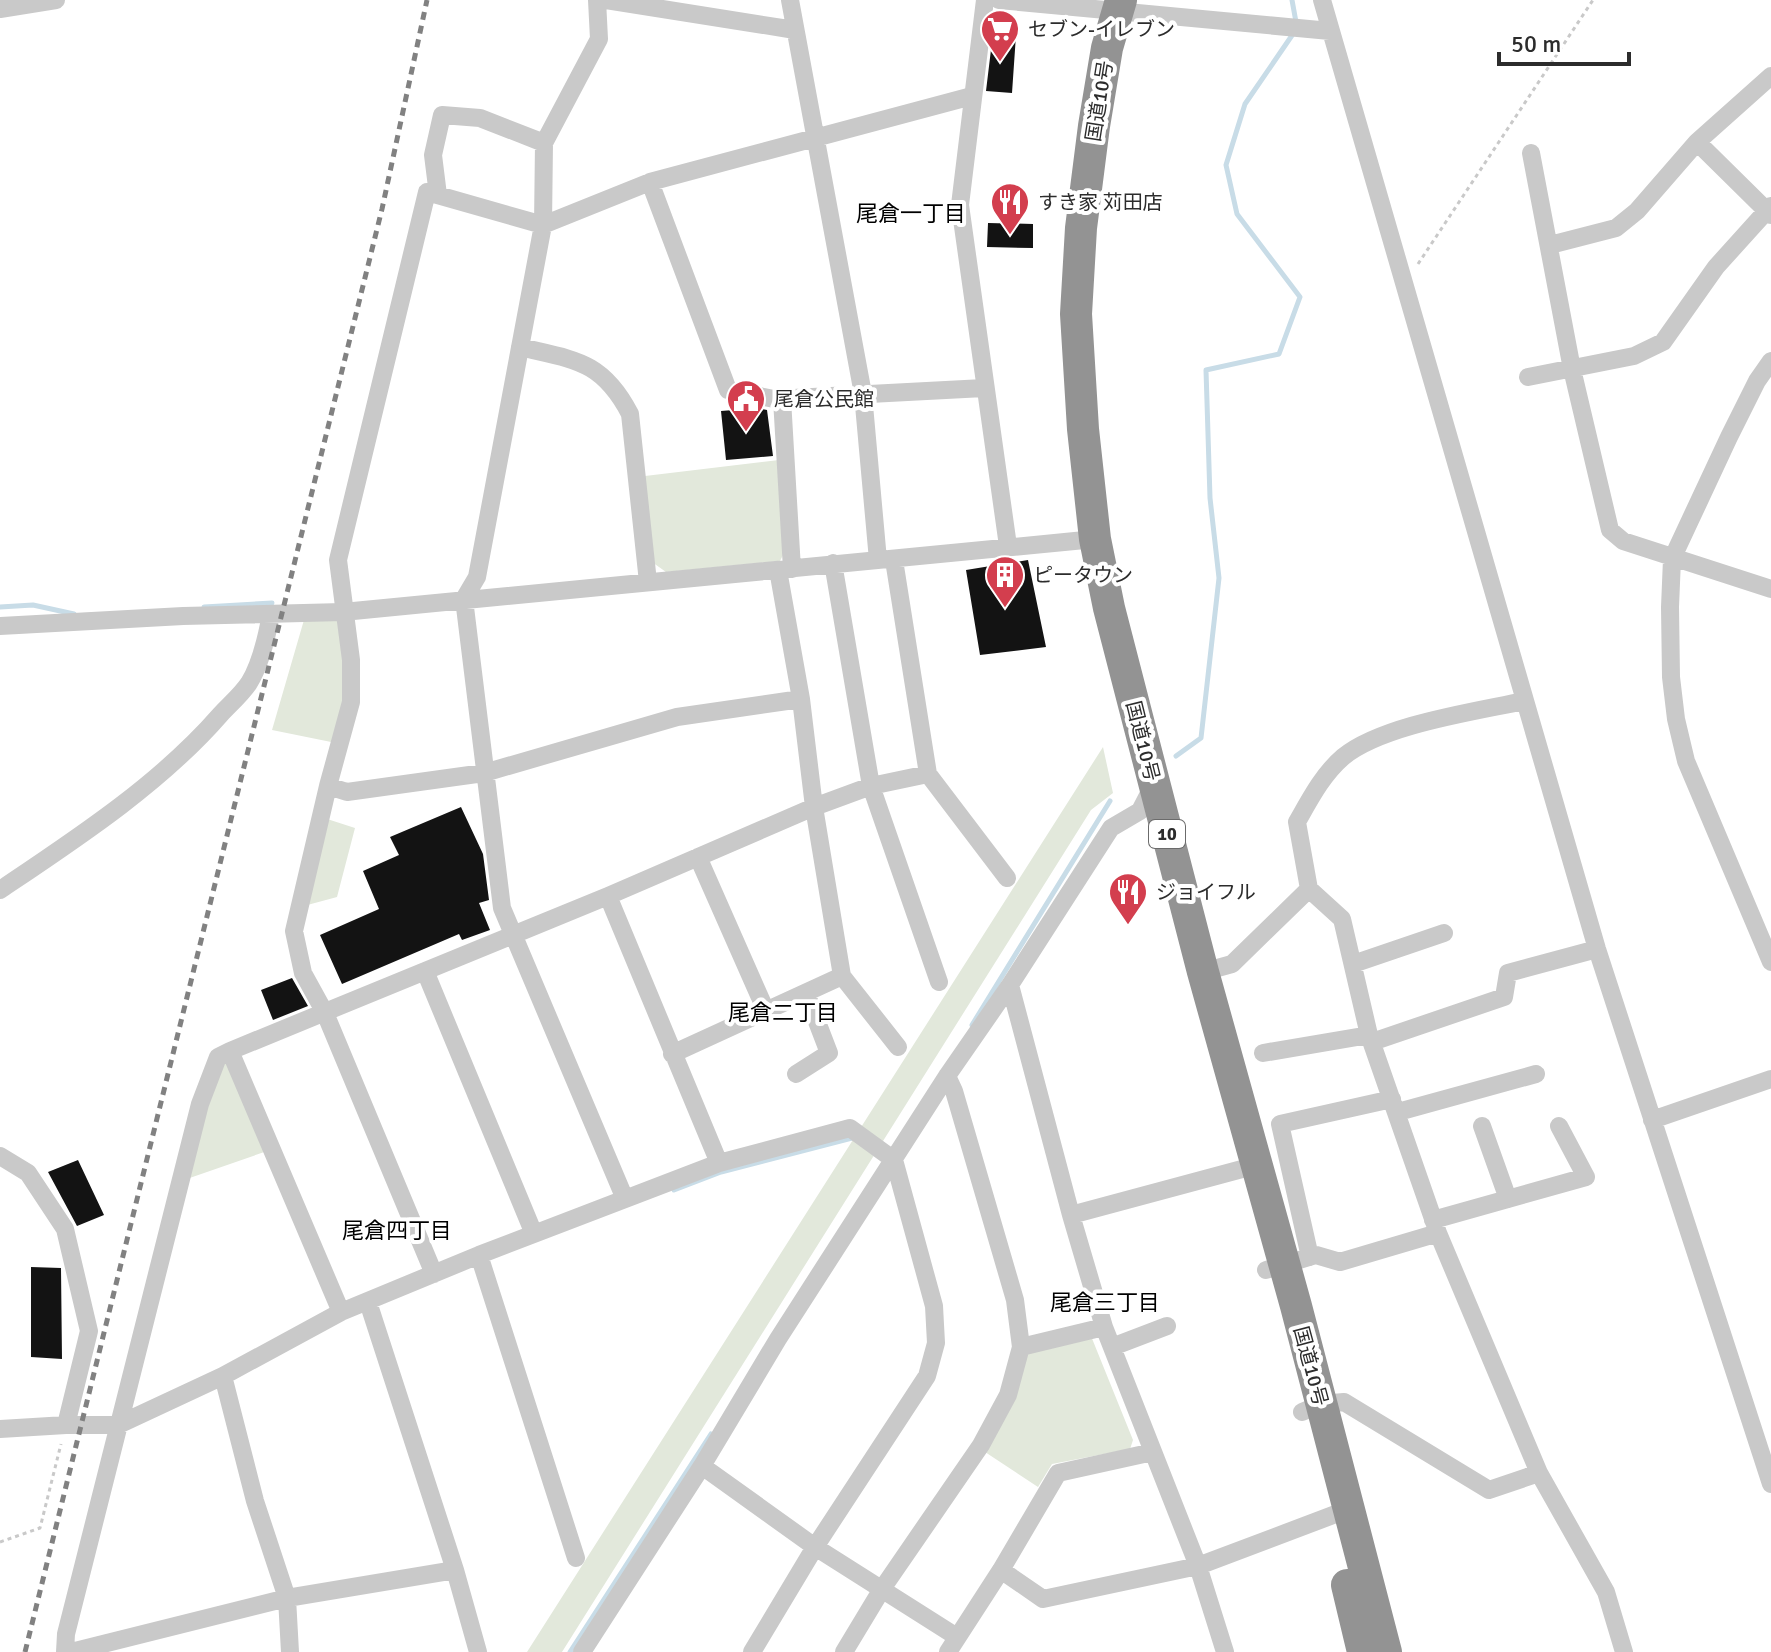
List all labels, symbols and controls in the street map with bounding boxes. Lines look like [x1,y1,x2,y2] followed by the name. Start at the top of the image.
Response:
[979,8,1021,63] supermarket icon: セブン-イレブン
[1499,16,1629,66] scale bar
[1028,17,1175,42] place label: セブン-イレブン
[1511,29,1561,59] text: 50 m
[1081,59,1118,143] street label: 国道10号
[989,181,1031,236] restaurant icon: すき家 苅田店
[1038,190,1162,215] place label: すき家 苅田店
[856,200,966,227] district label: 尾倉一丁目
[725,378,767,433] public building icon: 尾倉公民館
[774,387,874,412] place label: 尾倉公民館
[984,554,1026,609] building icon: ピータウン
[1033,563,1133,588] place label: ピータウン
[1121,699,1165,784] street label: 国道10号
[1149,820,1185,848] road number: 10
[1107,871,1149,926] restaurant icon: ジョイフル
[1156,880,1256,905] place label: ジョイフル
[728,999,838,1026] district label: 尾倉二丁目
[342,1217,452,1244] district label: 尾倉四丁目
[1050,1289,1160,1316] district label: 尾倉三丁目
[1288,1323,1333,1409] street label: 国道10号

